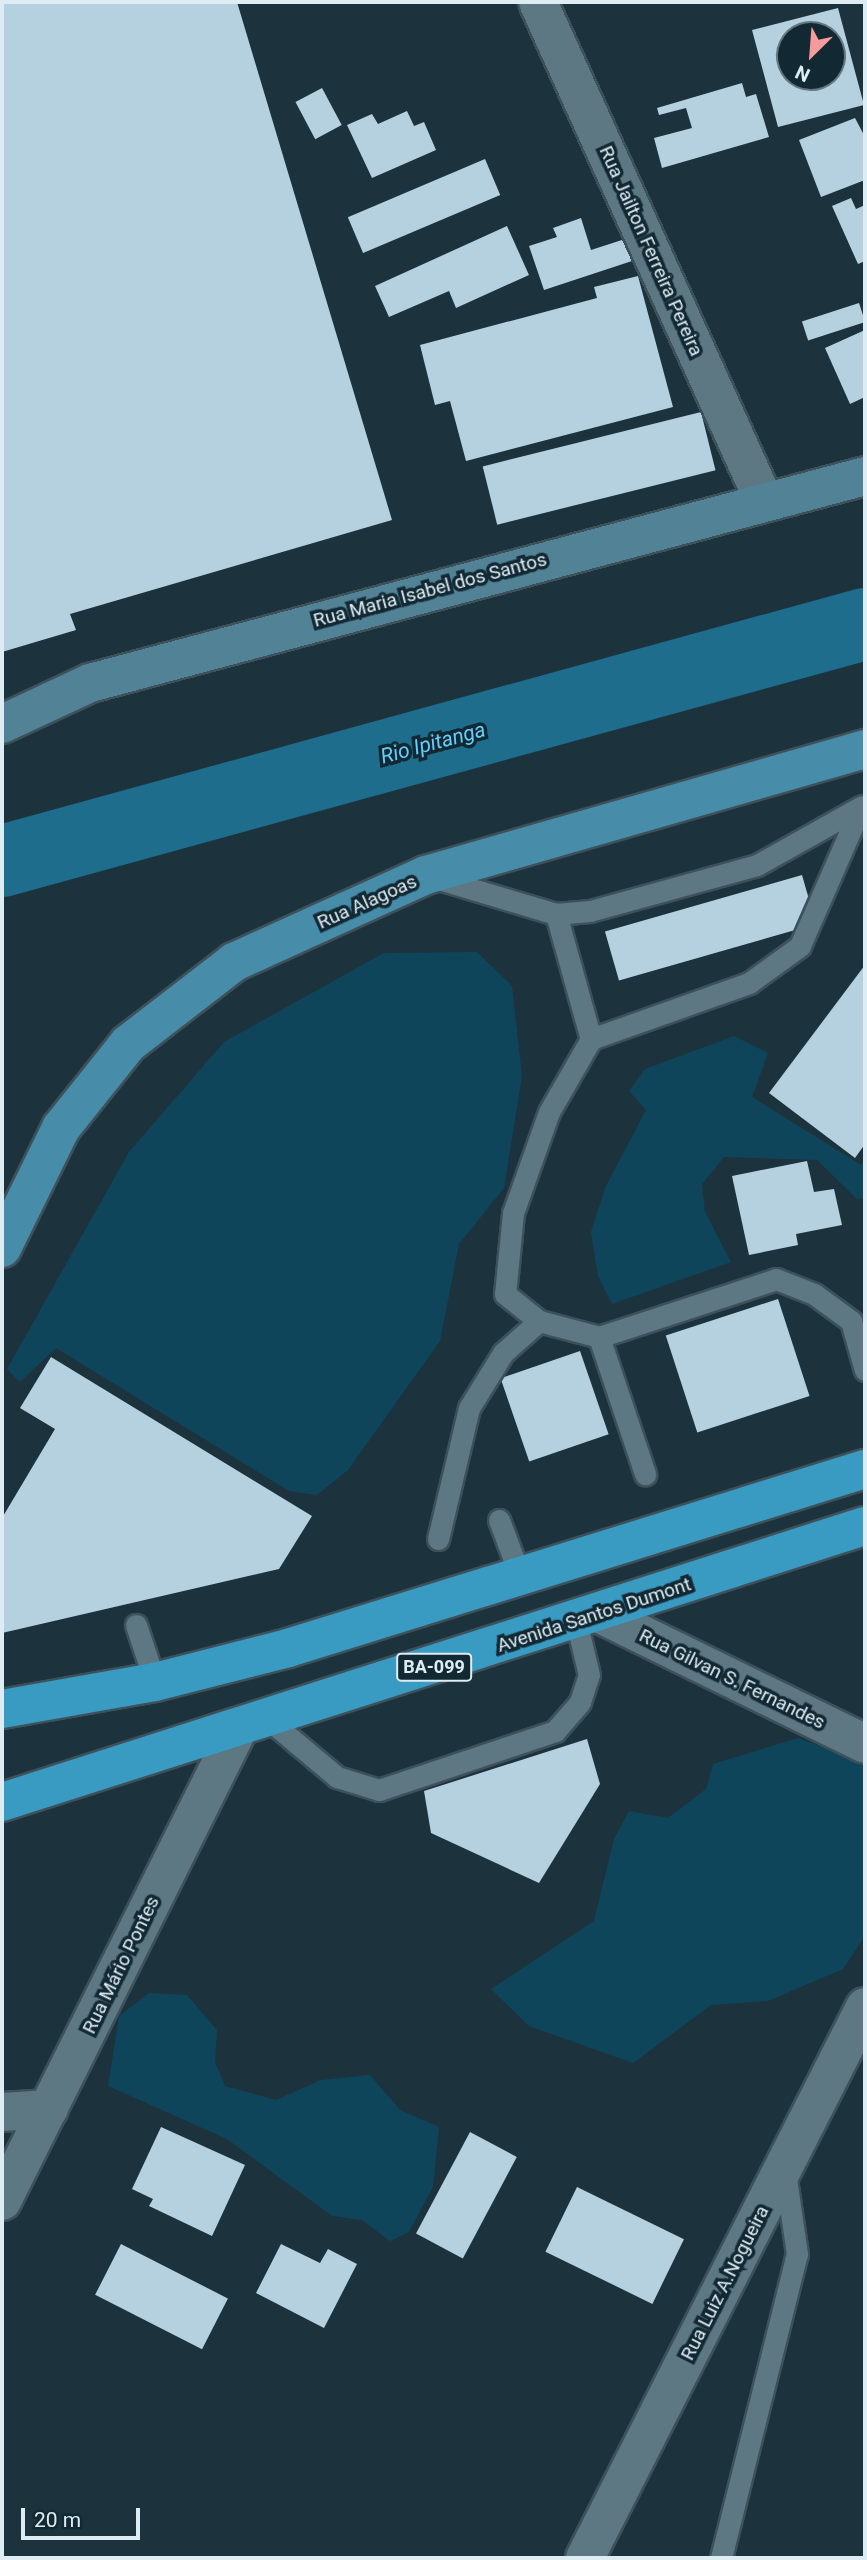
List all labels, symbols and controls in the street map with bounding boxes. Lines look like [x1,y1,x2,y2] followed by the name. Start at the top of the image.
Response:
[776,21,846,91] north arrow
[792,60,814,87] text: N
[594,142,708,360] street label: Rua Jailton Ferreira Pereira
[311,548,549,632] street label: Rua Maria Isabel dos Santos
[378,717,488,769] water label: Rio Ipitanga
[314,870,420,934] street label: Rua Alagoas
[494,1573,694,1657] street label: Avenida Santos Dumont
[635,1624,829,1734] street label: Rua Gilvan S. Fernandes
[396,1652,472,1682] road number: BA-099
[78,1893,164,2037] street label: Rua Mário Pontes
[676,2202,774,2364] street label: Rua Luiz A.Nogueira
[24,2494,144,2538] scale bar
[34,2508,81,2532] text: 20 m

